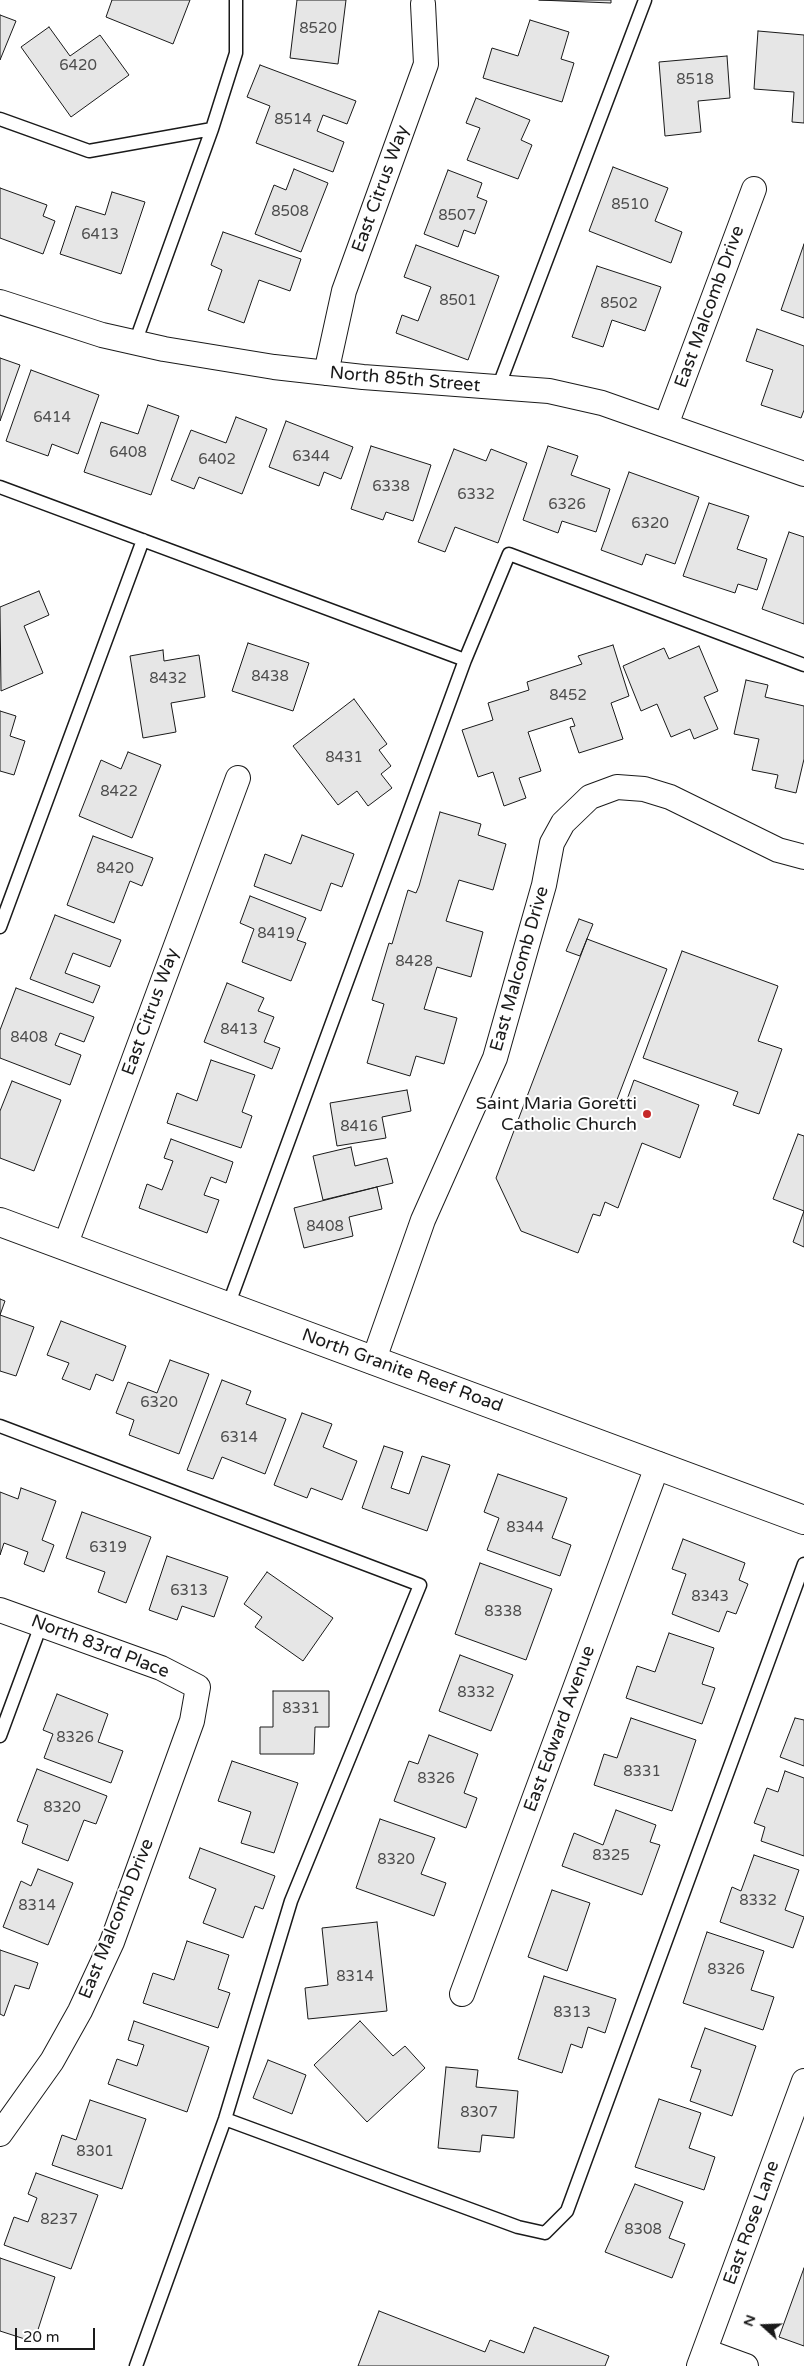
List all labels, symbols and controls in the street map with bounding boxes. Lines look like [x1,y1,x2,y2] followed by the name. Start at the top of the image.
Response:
[299,20,337,38] house number: 8520
[59,57,97,75] house number: 6420
[676,71,714,89] house number: 8518
[274,111,312,129] house number: 8514
[348,122,414,256] street label: East Citrus Way
[611,196,649,214] house number: 8510
[271,203,309,221] house number: 8508
[438,207,476,225] house number: 8507
[671,223,749,391] street label: East Malcomb Drive
[81,226,119,244] house number: 6413
[439,292,477,310] house number: 8501
[600,295,638,313] house number: 8502
[329,363,481,397] street label: North 85th Street
[33,409,71,427] house number: 6414
[109,444,147,462] house number: 6408
[292,448,330,466] house number: 6344
[198,451,236,469] house number: 6402
[372,478,410,496] house number: 6338
[457,486,495,504] house number: 6332
[548,496,586,514] house number: 6326
[631,515,669,533] house number: 6320
[251,668,289,686] house number: 8438
[149,670,187,688] house number: 8432
[549,687,587,705] house number: 8452
[325,749,363,767] house number: 8431
[100,783,138,801] house number: 8422
[96,860,134,878] house number: 8420
[486,884,554,1054] street label: East Malcomb Drive
[257,925,295,943] house number: 8419
[118,945,184,1079] street label: East Citrus Way
[395,953,433,971] house number: 8428
[220,1021,258,1039] house number: 8413
[10,1029,48,1047] house number: 8408
[476,1093,637,1136] place label: Saint Maria Goretti Catholic Church
[641,1108,653,1120] marker: Saint Maria Goretti Catholic Church
[340,1118,378,1136] house number: 8416
[306,1218,344,1236] house number: 8408
[299,1325,505,1417] street label: North Granite Reef Road
[140,1394,178,1412] house number: 6320
[220,1429,258,1447] house number: 6314
[506,1519,544,1537] house number: 8344
[89,1539,127,1557] house number: 6319
[170,1582,208,1600] house number: 6313
[691,1588,729,1606] house number: 8343
[484,1603,522,1621] house number: 8338
[28,1611,172,1683] street label: North 83rd Place
[520,1643,600,1815] street label: East Edward Avenue
[457,1684,495,1702] house number: 8332
[282,1700,320,1718] house number: 8331
[56,1729,94,1747] house number: 8326
[623,1763,661,1781] house number: 8331
[417,1770,455,1788] house number: 8326
[43,1799,81,1817] house number: 8320
[75,1836,159,2002] street label: East Malcomb Drive
[592,1847,630,1865] house number: 8325
[377,1851,415,1869] house number: 8320
[739,1892,777,1910] house number: 8332
[18,1897,56,1915] house number: 8314
[707,1961,745,1979] house number: 8326
[336,1968,374,1986] house number: 8314
[553,2004,591,2022] house number: 8313
[460,2104,498,2122] house number: 8307
[76,2143,114,2161] house number: 8301
[720,2158,784,2288] street label: East Rose Lane
[40,2211,78,2229] house number: 8237
[624,2221,662,2239] house number: 8308
[739,2301,789,2351] north arrow
[740,2313,759,2329] text: N
[18,2318,98,2350] scale bar
[23,2328,60,2346] text: 20 m

